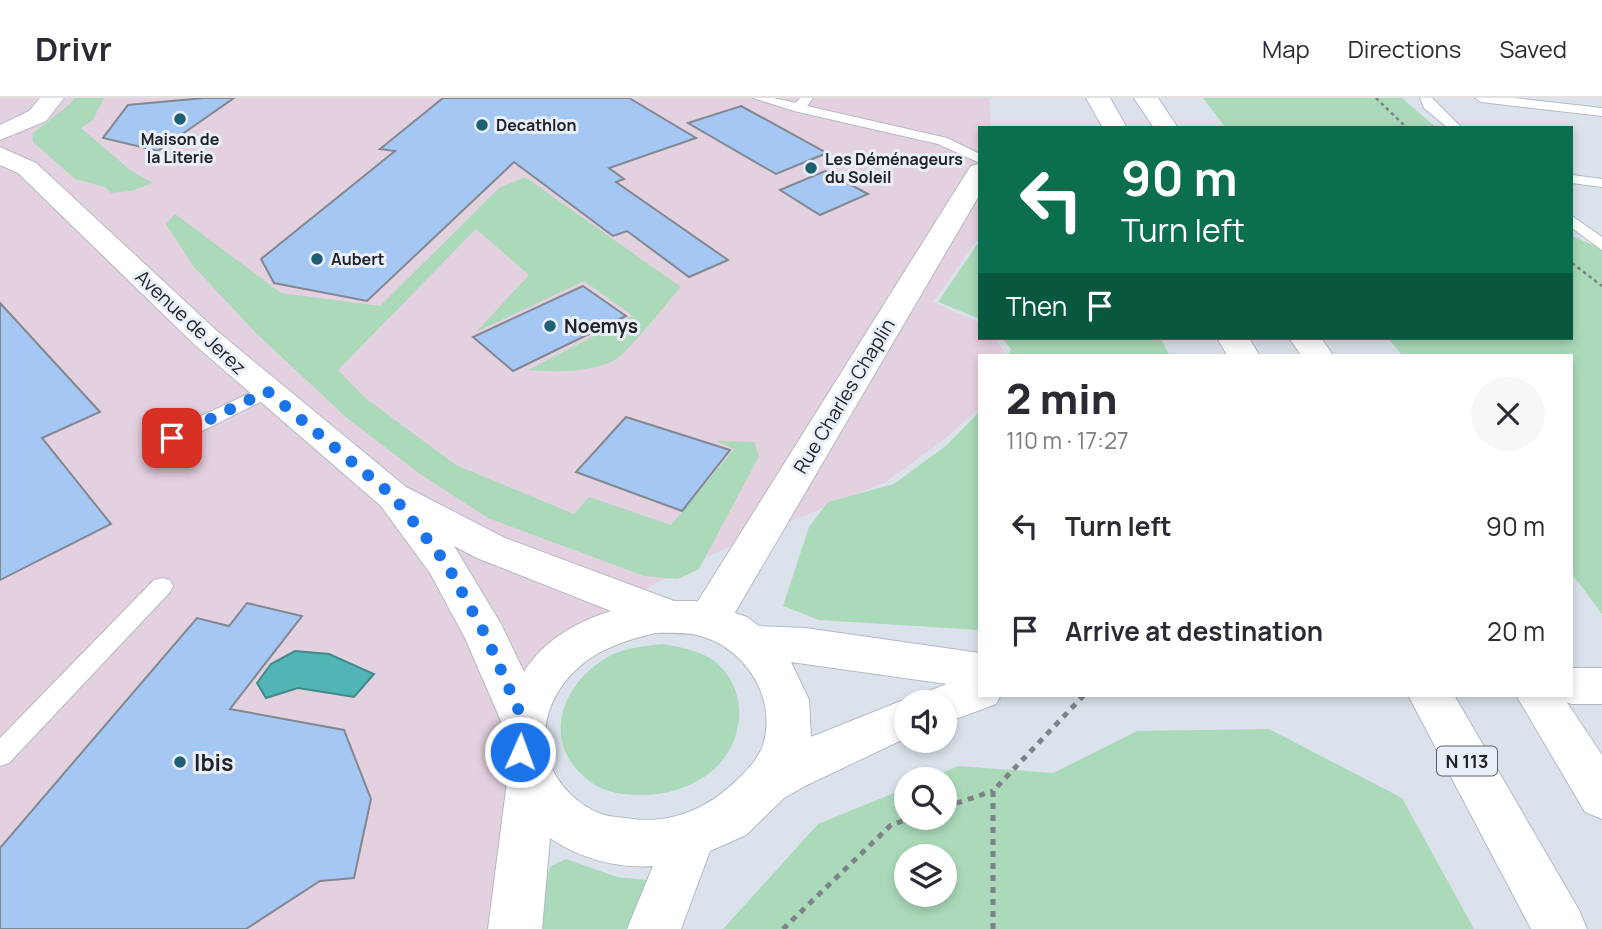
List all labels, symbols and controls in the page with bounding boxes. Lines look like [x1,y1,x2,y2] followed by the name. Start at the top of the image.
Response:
[35,26,112,71] text: Drivr
[1262,32,1310,65] text: Map
[1348,32,1461,65] text: Directions
[1499,32,1567,65] text: Saved
[172,111,188,127] marker: Maison de la Literie
[496,114,576,136] place label: Decathlon
[474,117,490,133] marker: Decathlon
[141,128,220,168] place label: Maison de la Literie
[1121,144,1238,211] text: 90 m
[825,148,963,188] place label: Les Déménageurs du Soleil
[1006,154,1097,245] icon: left
[803,160,819,176] marker: Les Déménageurs du Soleil
[1121,208,1245,252] text: Turn left
[331,248,385,270] place label: Aubert
[309,251,325,267] marker: Aubert
[130,264,252,380] street label: Avenue de Jerez
[1081,287,1119,325] icon: arrive
[1006,288,1067,324] text: Then
[564,313,638,339] place label: Noemys
[787,314,901,478] street label: Rue Charles Chaplin
[542,318,558,334] marker: Noemys
[1006,369,1117,427] text: 2 min
[1471,377,1545,451] button: close
[142,408,202,468] pin
[153,419,191,457] icon: arrive
[1006,424,1129,456] text: 110 m · 17:27
[1006,507,1044,545] icon: left
[1065,508,1172,544] text: Turn left
[1486,508,1545,544] text: 90 m
[1006,612,1044,650] icon: arrive
[1065,613,1323,649] text: Arrive at destination
[1487,613,1545,649] text: 20 m
[894,690,957,907] map controls
[894,690,957,753] button: sound
[483,715,557,789] position arrow
[194,746,234,778] place label: Ibis
[1437,746,1497,776] road number: N 113
[172,754,188,770] marker: Ibis
[894,767,957,830] button: search
[894,844,957,907] button: layers

